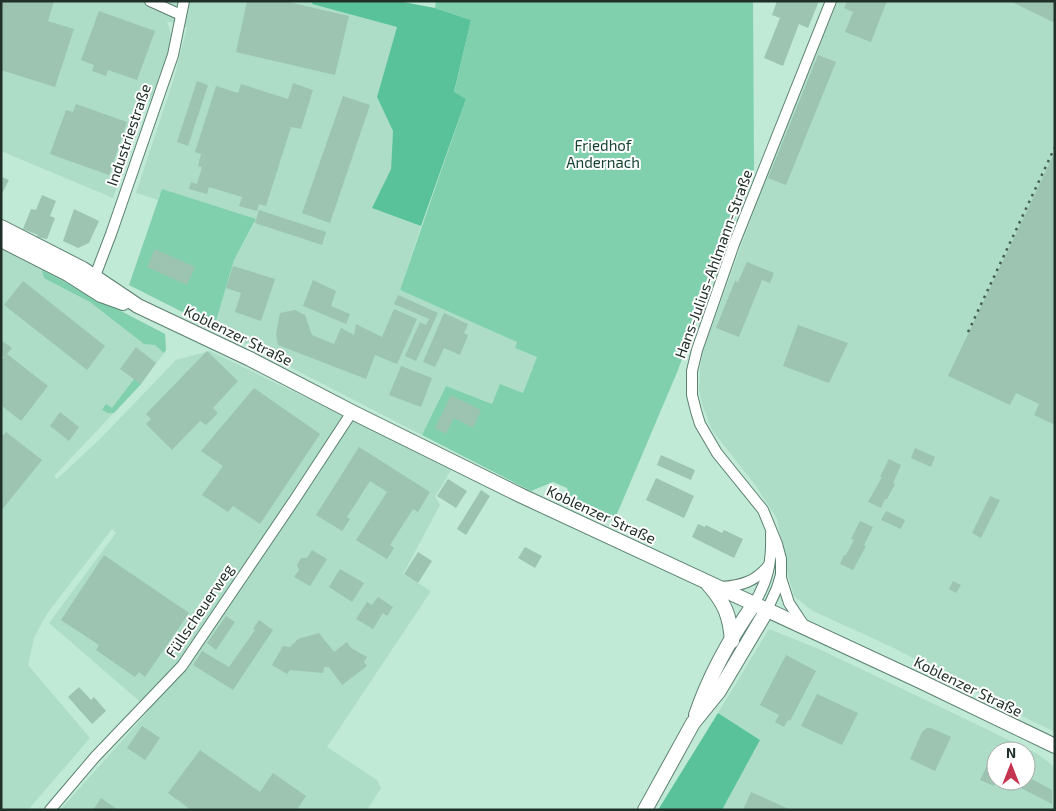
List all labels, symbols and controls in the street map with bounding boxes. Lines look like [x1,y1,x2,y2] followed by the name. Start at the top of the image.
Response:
[102,81,154,188] street label: Industriestraße
[566,136,640,171] park label: Friedhof Andernach
[670,167,756,361] street label: Hans-Julius-Ahlmann-Straße
[181,301,295,369] street label: Koblenzer Straße
[544,481,659,547] street label: Koblenzer Straße
[161,560,237,660] street label: Füllscheuerweg
[911,652,1025,720] street label: Koblenzer Straße
[986,741,1036,791] north arrow
[1006,744,1016,761] text: N

